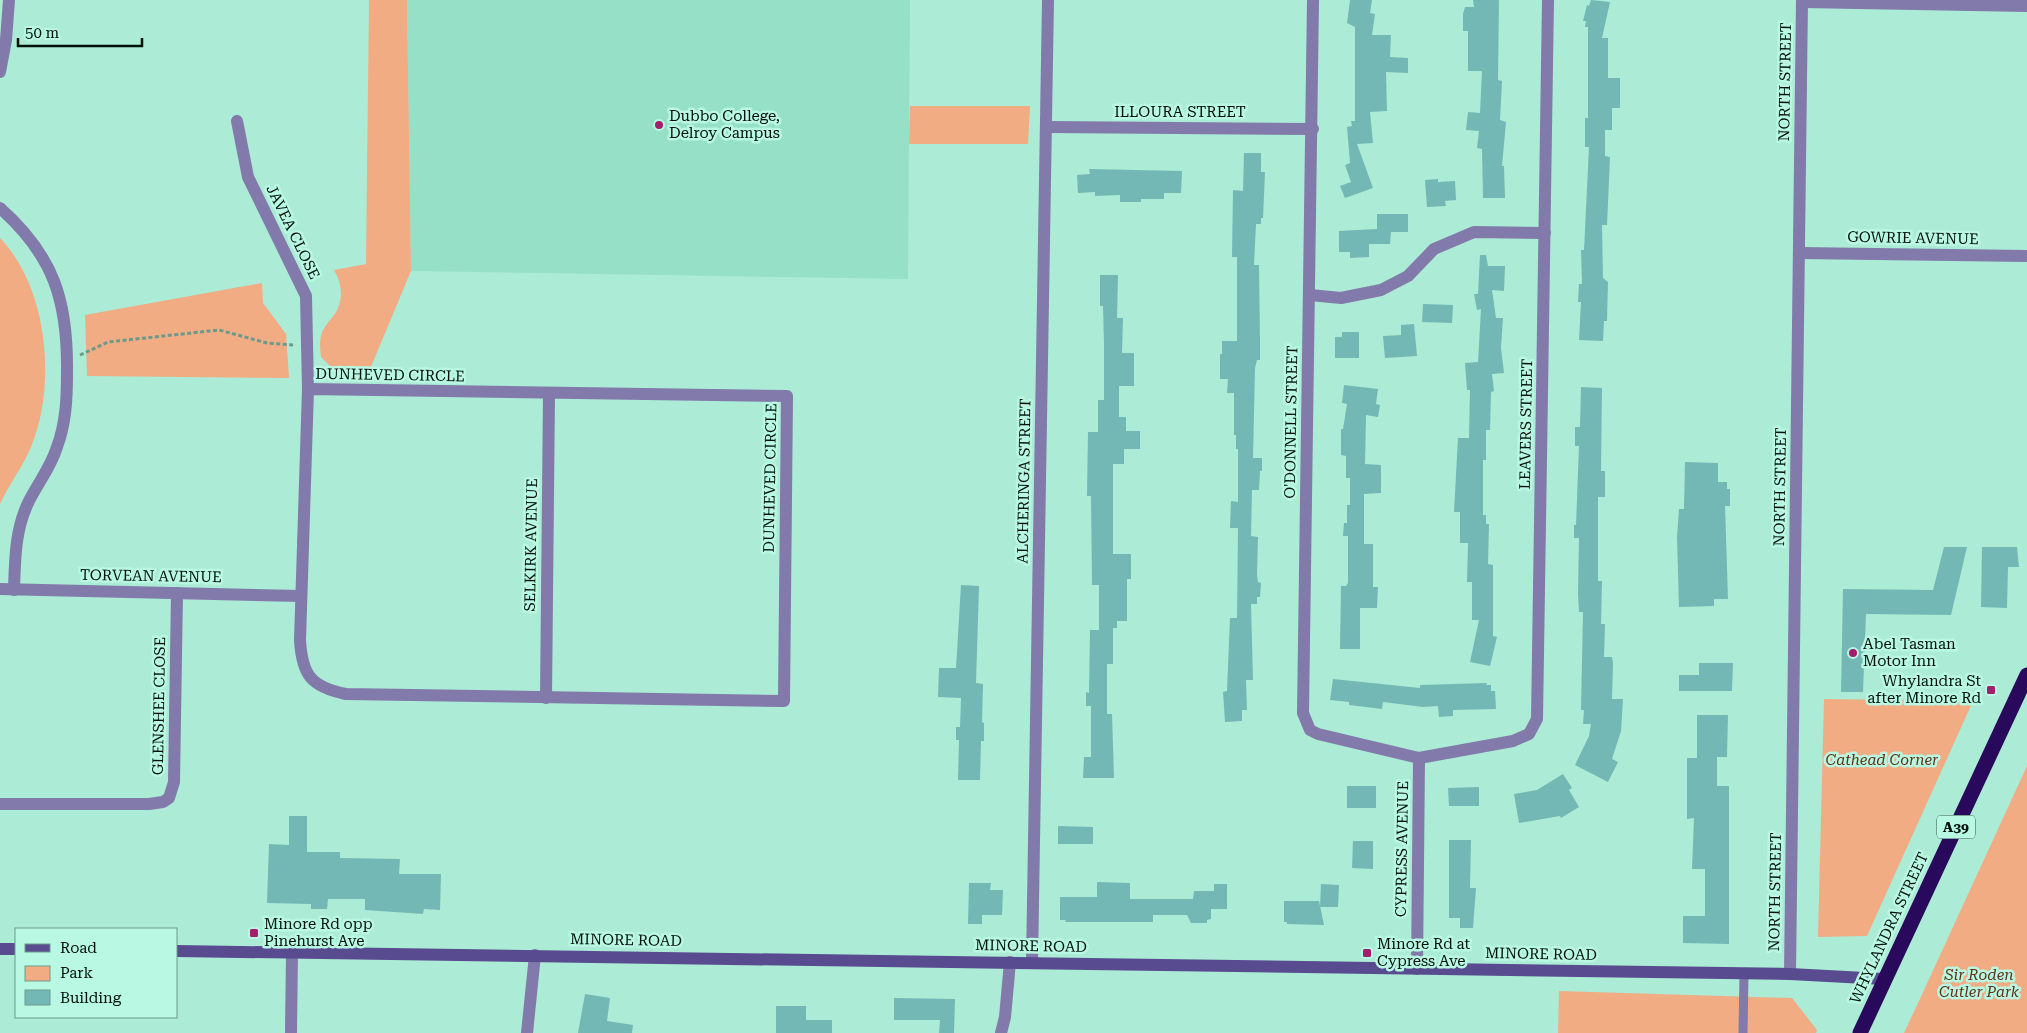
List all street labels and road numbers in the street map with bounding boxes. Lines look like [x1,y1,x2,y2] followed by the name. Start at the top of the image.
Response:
[1775,22,1795,142] street label: NORTH STREET
[1114,103,1246,121] street label: ILLOURA STREET
[262,182,324,282] street label: JAVEA CLOSE
[1847,228,1979,248] street label: GOWRIE AVENUE
[1281,345,1301,499] street label: O'DONNELL STREET
[1516,358,1536,490] street label: LEAVERS STREET
[315,365,465,385] street label: DUNHEVED CIRCLE
[1014,398,1034,564] street label: ALCHERINGA STREET
[760,403,780,553] street label: DUNHEVED CIRCLE
[1770,427,1790,547] street label: NORTH STREET
[521,478,541,612] street label: SELKIRK AVENUE
[80,566,222,586] street label: TORVEAN AVENUE
[149,637,169,775] street label: GLENSHEE CLOSE
[1392,781,1412,917] street label: CYPRESS AVENUE
[1937,816,1975,839] road number: A39
[1765,832,1785,952] street label: NORTH STREET
[1846,849,1932,1007] street label: WHYLANDRA STREET
[570,930,682,950] street label: MINORE ROAD
[975,936,1087,956] street label: MINORE ROAD
[1485,944,1597,964] street label: MINORE ROAD

